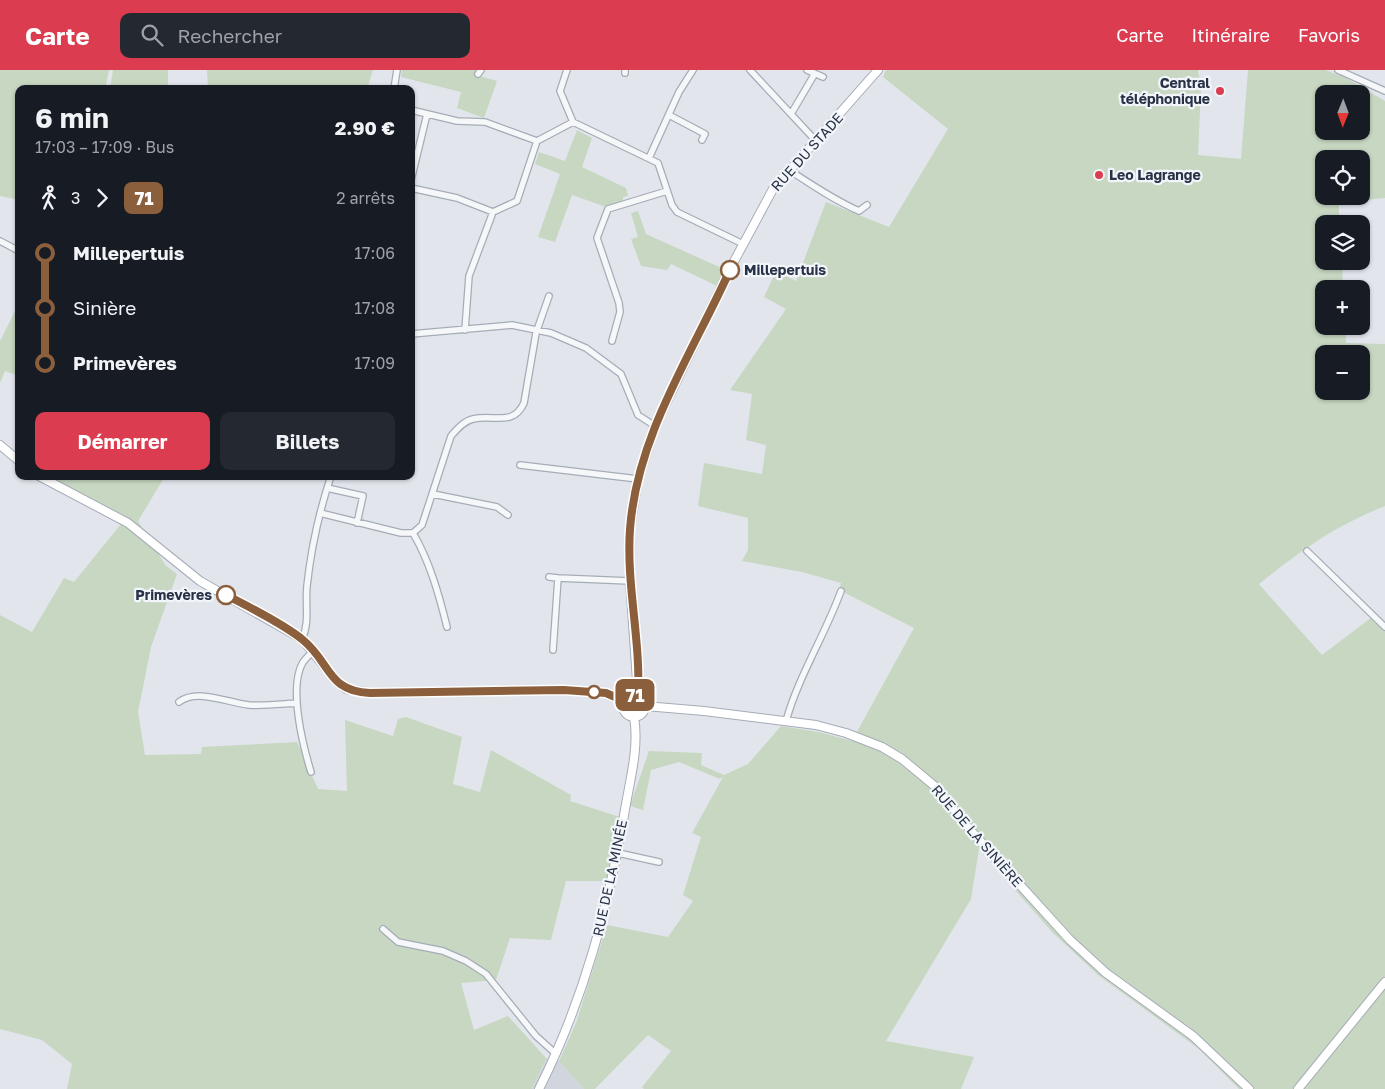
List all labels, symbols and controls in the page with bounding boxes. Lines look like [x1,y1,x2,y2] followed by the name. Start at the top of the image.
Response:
[120,13,470,58] search box
[25,21,90,50] text: Carte
[138,21,166,49] icon: search
[178,24,282,47] text: Rechercher
[1116,24,1164,46] text: Carte
[1192,24,1270,46] text: Itinéraire
[1298,24,1360,46] text: Favoris
[1120,74,1210,107] place label: Central téléphonique
[1214,85,1226,97] marker: Central téléphonique
[1315,85,1370,140] north arrow
[1315,85,1370,400] map controls
[35,101,109,134] text: 6 min
[767,109,846,194] street label: RUE DU STADE
[335,116,395,139] text: 2.90 €
[35,137,174,157] text: 17:03 – 17:09 · Bus
[1315,150,1370,205] button: locate
[1109,166,1201,183] place label: Leo Lagrange
[1093,169,1105,181] marker: Leo Lagrange
[35,184,63,212] icon: walk
[88,184,116,212] icon: forward
[134,187,153,209] text: 71
[71,188,80,208] text: 3
[336,188,395,208] text: 2 arrêts
[1315,215,1370,270] button: layers
[73,241,184,264] text: Millepertuis
[354,243,395,263] text: 17:06
[720,260,740,280] marker: Millepertuis
[744,261,826,278] place label: Millepertuis
[1315,280,1370,335] button: +
[73,296,136,319] text: Sinière
[354,298,395,318] text: 17:08
[1315,345,1370,400] button: −
[73,351,177,374] text: Primevères
[354,353,395,373] text: 17:09
[35,412,210,470] button: Démarrer
[220,412,395,470] button: Billets
[216,585,236,605] marker: Primevères
[135,586,212,603] place label: Primevères
[612,679,658,711] line badge: 71
[625,684,645,706] text: 71
[587,685,601,699] unlabelled marker
[928,781,1026,890] street label: RUE DE LA SINIÈRE
[589,818,630,938] street label: RUE DE LA MINÉE

